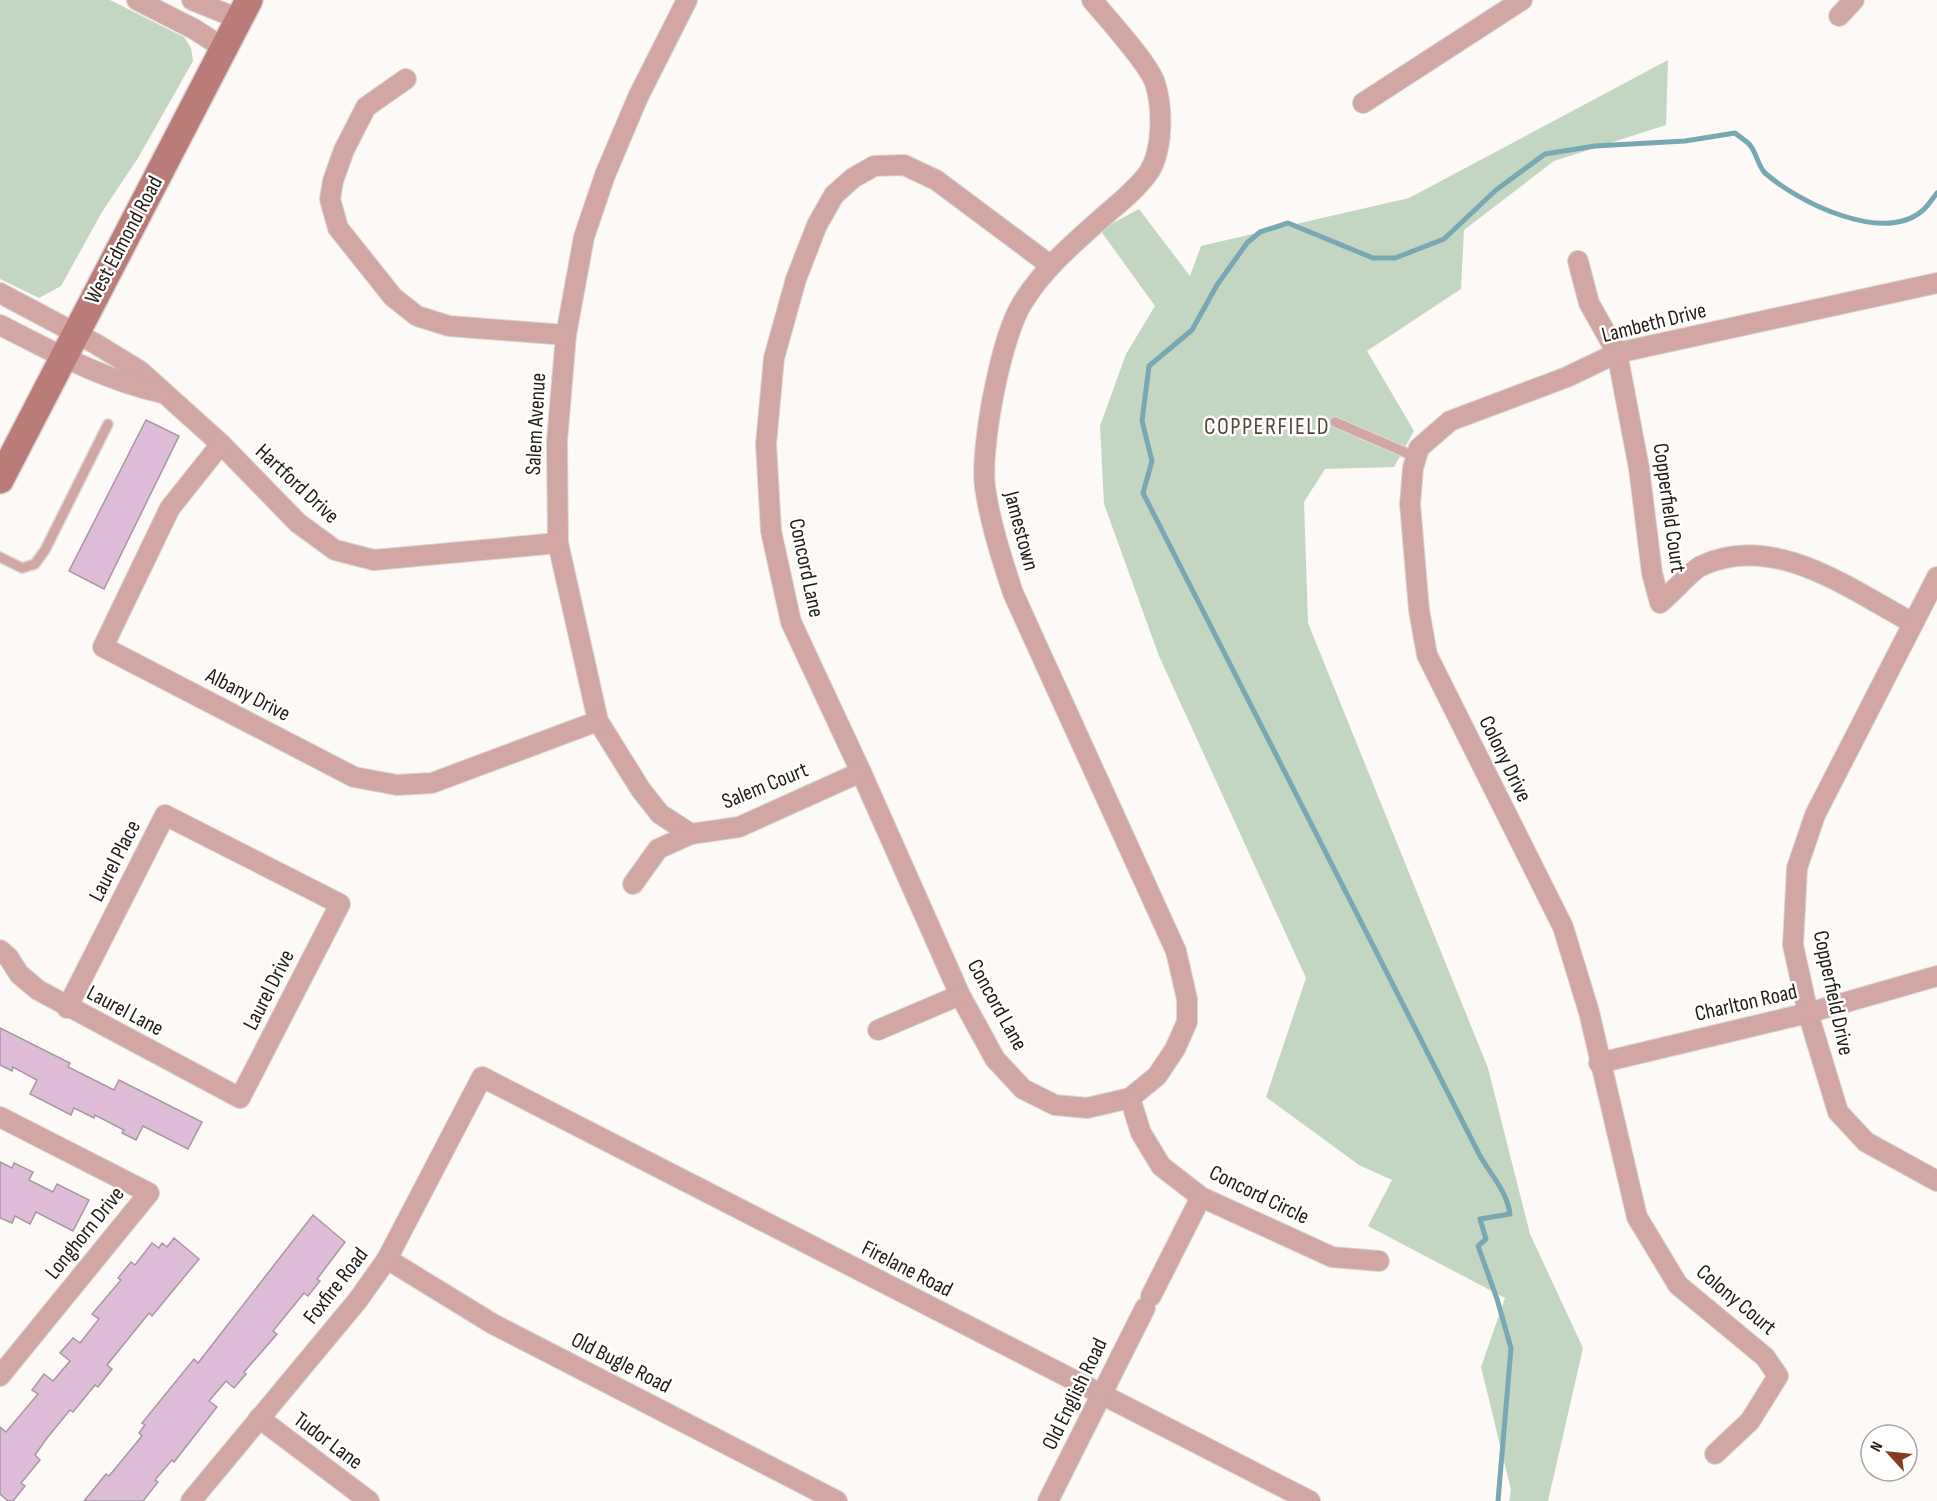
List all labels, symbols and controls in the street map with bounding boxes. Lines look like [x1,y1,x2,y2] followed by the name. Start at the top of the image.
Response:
[79,171,169,309] street label: West Edmond Road
[1599,297,1709,349] street label: Lambeth Drive
[520,372,552,476] street label: Salem Avenue
[1204,412,1330,441] district label: COPPERFIELD
[249,438,345,530] street label: Hartford Drive
[1647,441,1691,575] street label: Copperfield Court
[997,487,1045,574] street label: Jamestown
[782,516,830,620] street label: Concord Lane
[200,662,295,728] street label: Albany Drive
[1473,711,1537,807] street label: Colony Drive
[718,756,812,815] street label: Salem Court
[83,816,147,906] street label: Laurel Place
[1807,928,1859,1058] street label: Copperfield Drive
[237,945,301,1035] street label: Laurel Drive
[961,955,1033,1055] street label: Concord Lane
[1692,978,1800,1028] street label: Charlton Road
[82,980,168,1042] street label: Laurel Lane
[1205,1159,1313,1231] street label: Concord Circle
[39,1181,131,1285] street label: Longhorn Drive
[857,1235,957,1303] street label: Firelane Road
[298,1242,374,1330] street label: Foxfire Road
[1690,1259,1782,1341] street label: Colony Court
[567,1326,675,1400] street label: Old Bugle Road
[1036,1334,1114,1454] street label: Old English Road
[288,1406,368,1476] street label: Tudor Lane
[1859,1423,1919,1483] north arrow
[1867,1439,1887,1455] text: N

